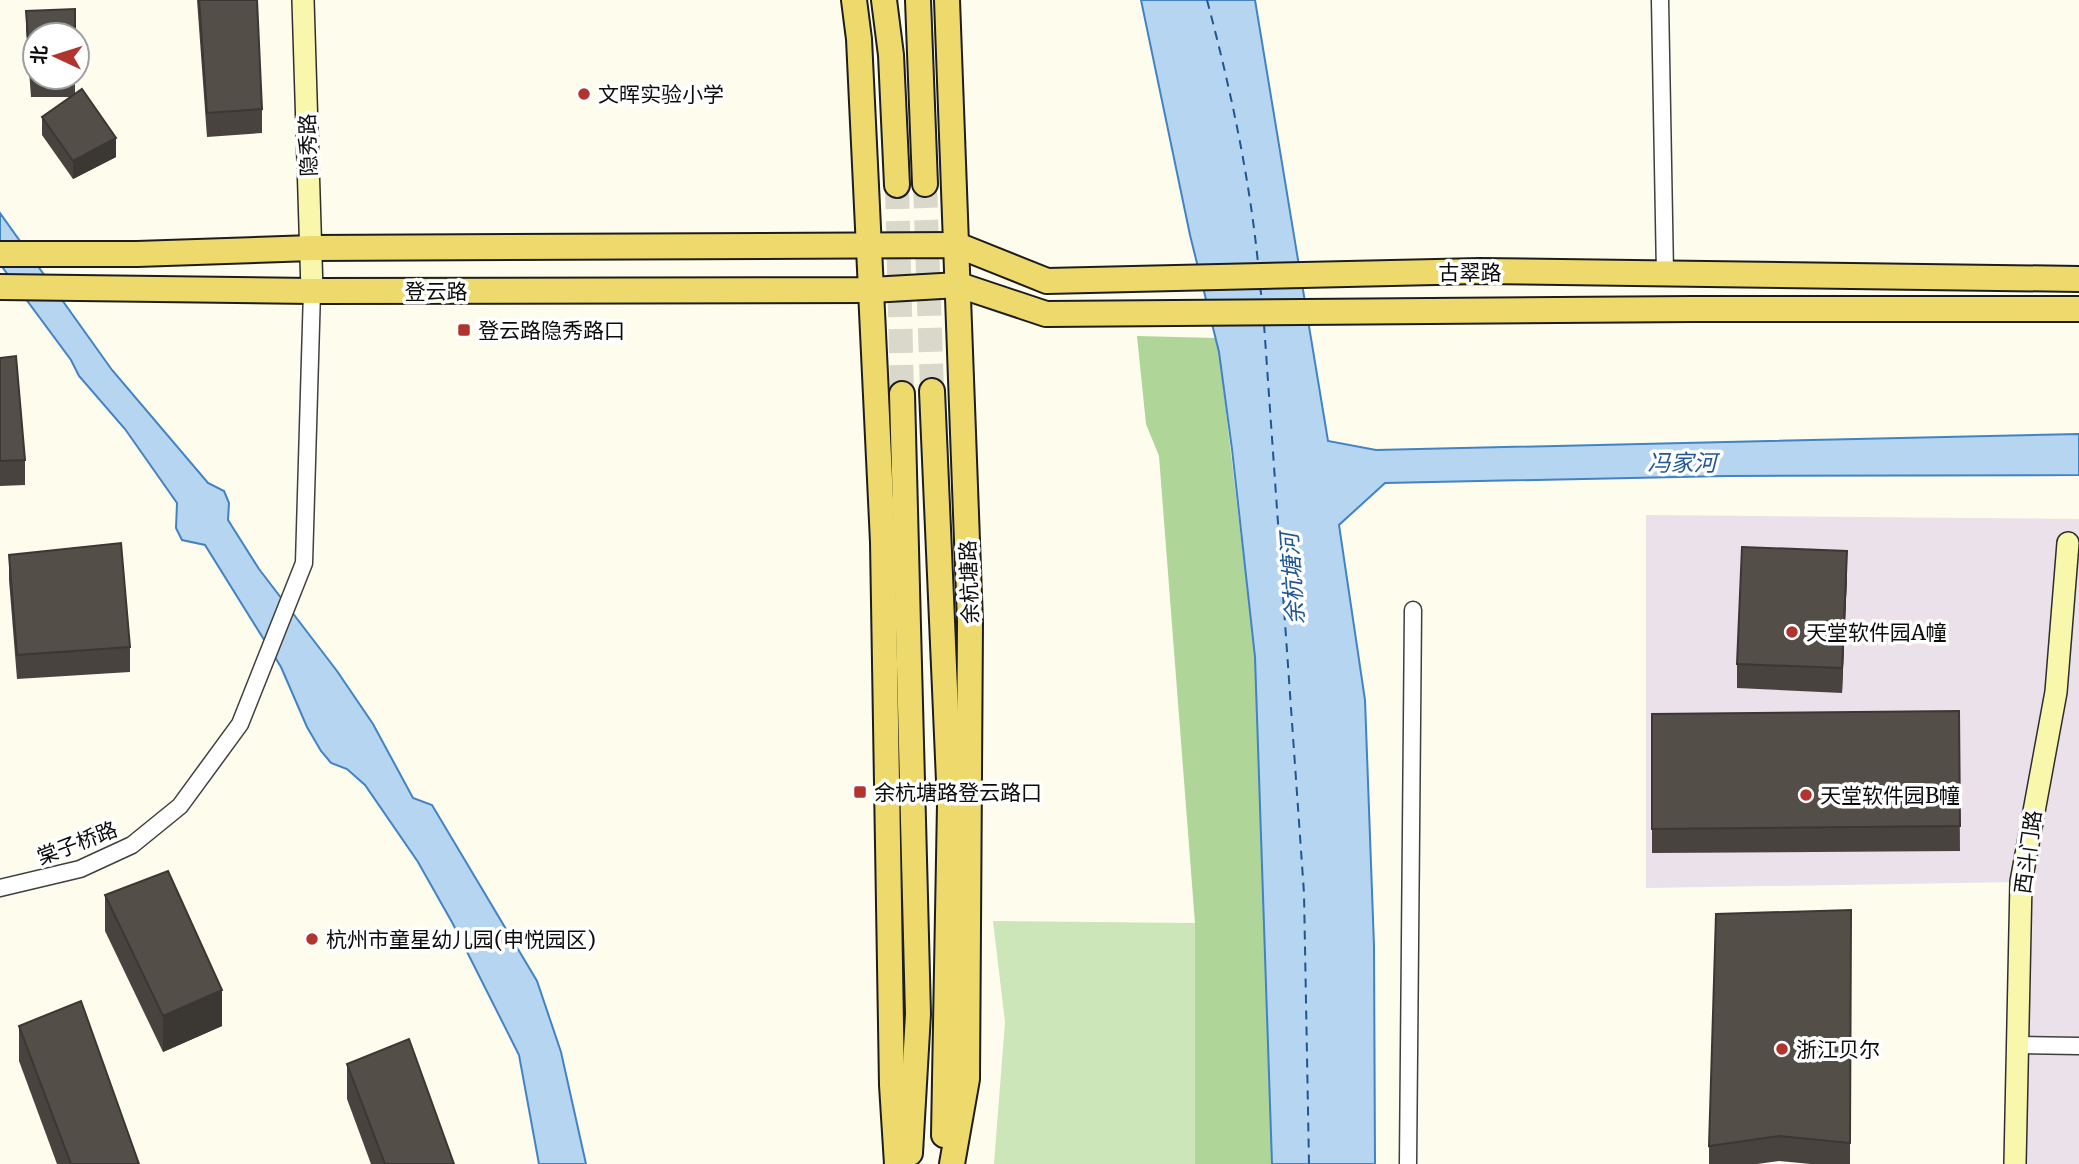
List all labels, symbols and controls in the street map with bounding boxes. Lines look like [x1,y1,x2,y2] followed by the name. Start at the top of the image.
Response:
[21,21,91,91] north arrow
[26,44,52,65] text: 北
[598,81,724,108] place label: 文晖实验小学
[576,86,592,102] marker: 文晖实验小学
[293,113,323,177] street label: 隐秀路
[1439,259,1502,286] street label: 古翠路
[405,278,468,305] street label: 登云路
[478,317,625,344] place label: 登云路隐秀路口
[456,322,472,338] marker: 登云路隐秀路口
[1648,448,1721,477] water label: 冯家河
[1274,528,1310,626] water label: 余杭塘河
[954,540,984,624] street label: 余杭塘路
[1806,619,1947,646] place label: 天堂软件园A幢
[1784,624,1800,640] marker: 天堂软件园A幢
[874,779,1042,806] place label: 余杭塘路登云路口
[1820,782,1960,809] place label: 天堂软件园B幢
[852,784,868,800] marker: 余杭塘路登云路口
[1798,787,1814,803] marker: 天堂软件园B幢
[2009,809,2047,895] street label: 西斗门路
[33,815,121,871] street label: 棠子桥路
[326,926,596,953] place label: 杭州市童星幼儿园(申悦园区)
[304,931,320,947] marker: 杭州市童星幼儿园(申悦园区)
[1796,1036,1880,1063] place label: 浙江贝尔
[1774,1041,1790,1057] marker: 浙江贝尔

